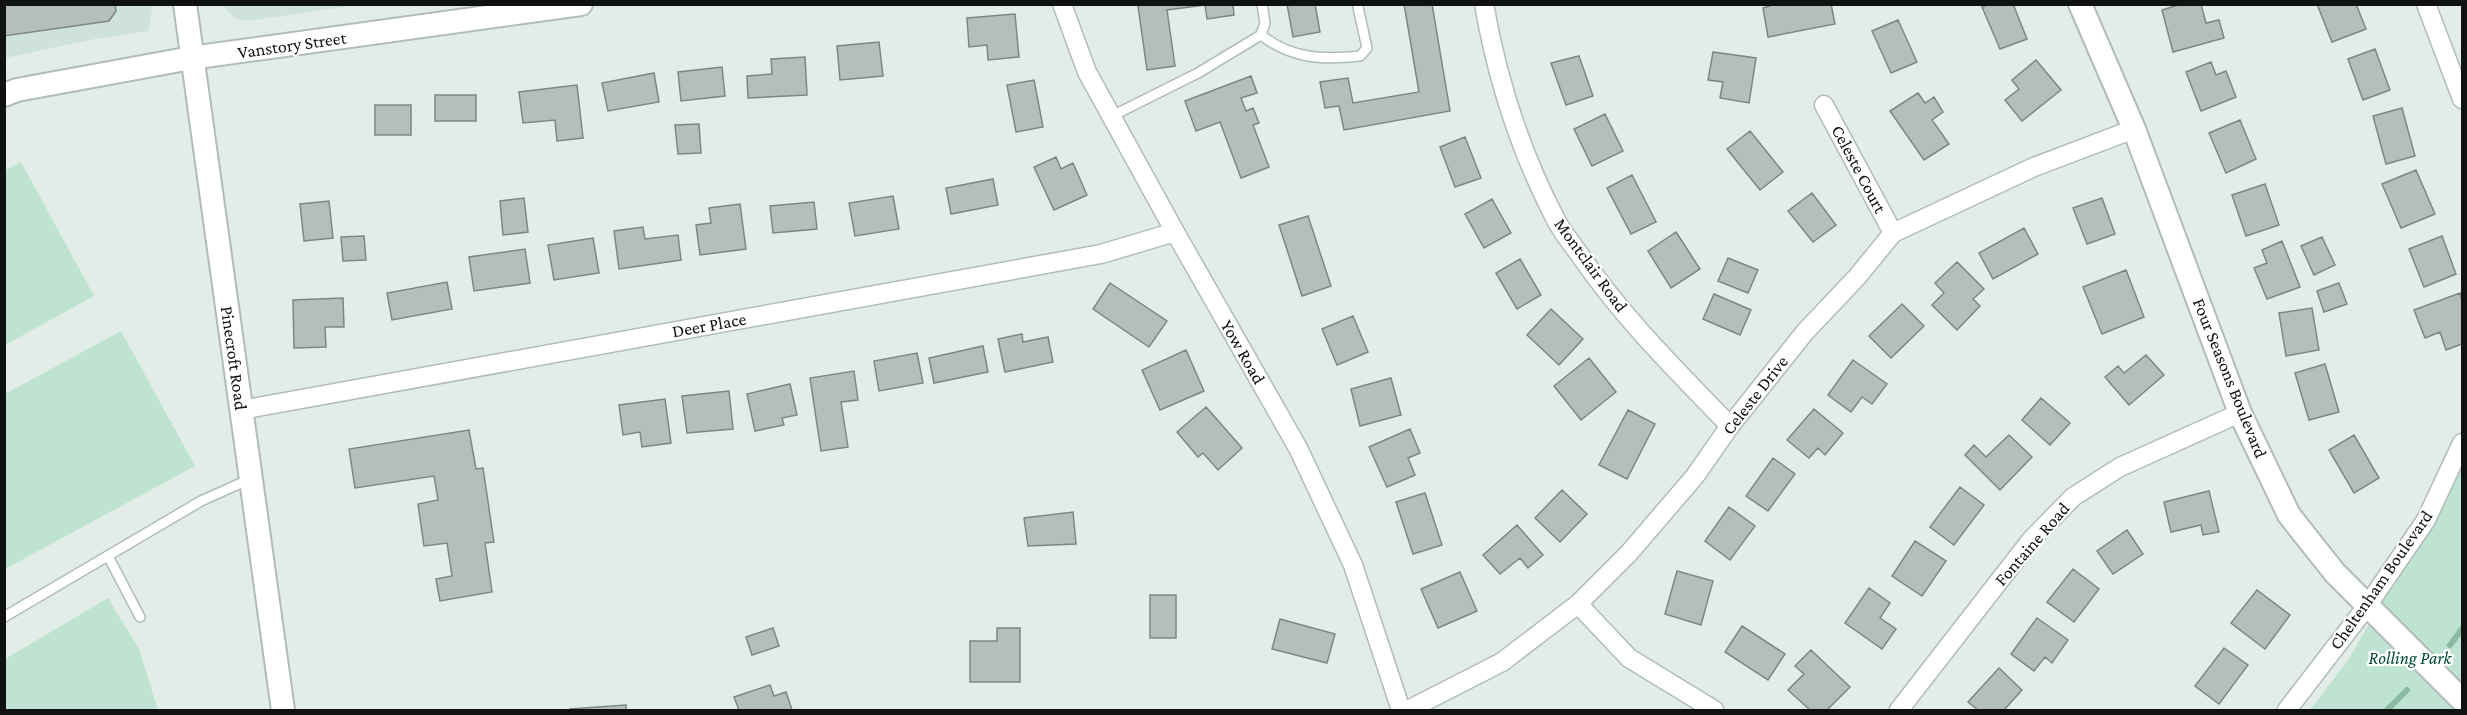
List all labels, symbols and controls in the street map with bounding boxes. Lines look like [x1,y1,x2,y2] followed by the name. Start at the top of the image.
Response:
[236,27,349,63] street label: Vanstory Street
[1827,122,1891,217] street label: Celeste Court
[1550,214,1632,316] street label: Montclair Road
[2189,295,2271,461] street label: Four Seasons Boulevard
[217,305,251,412] street label: Pinecroft Road
[670,309,748,341] street label: Deer Place
[1217,317,1269,388] street label: Yow Road
[1718,352,1792,438] street label: Celeste Drive
[1991,498,2074,590] street label: Fontaine Road
[2325,506,2437,653] street label: Cheltenham Boulevard
[2369,648,2453,668] park label: Rolling Park

